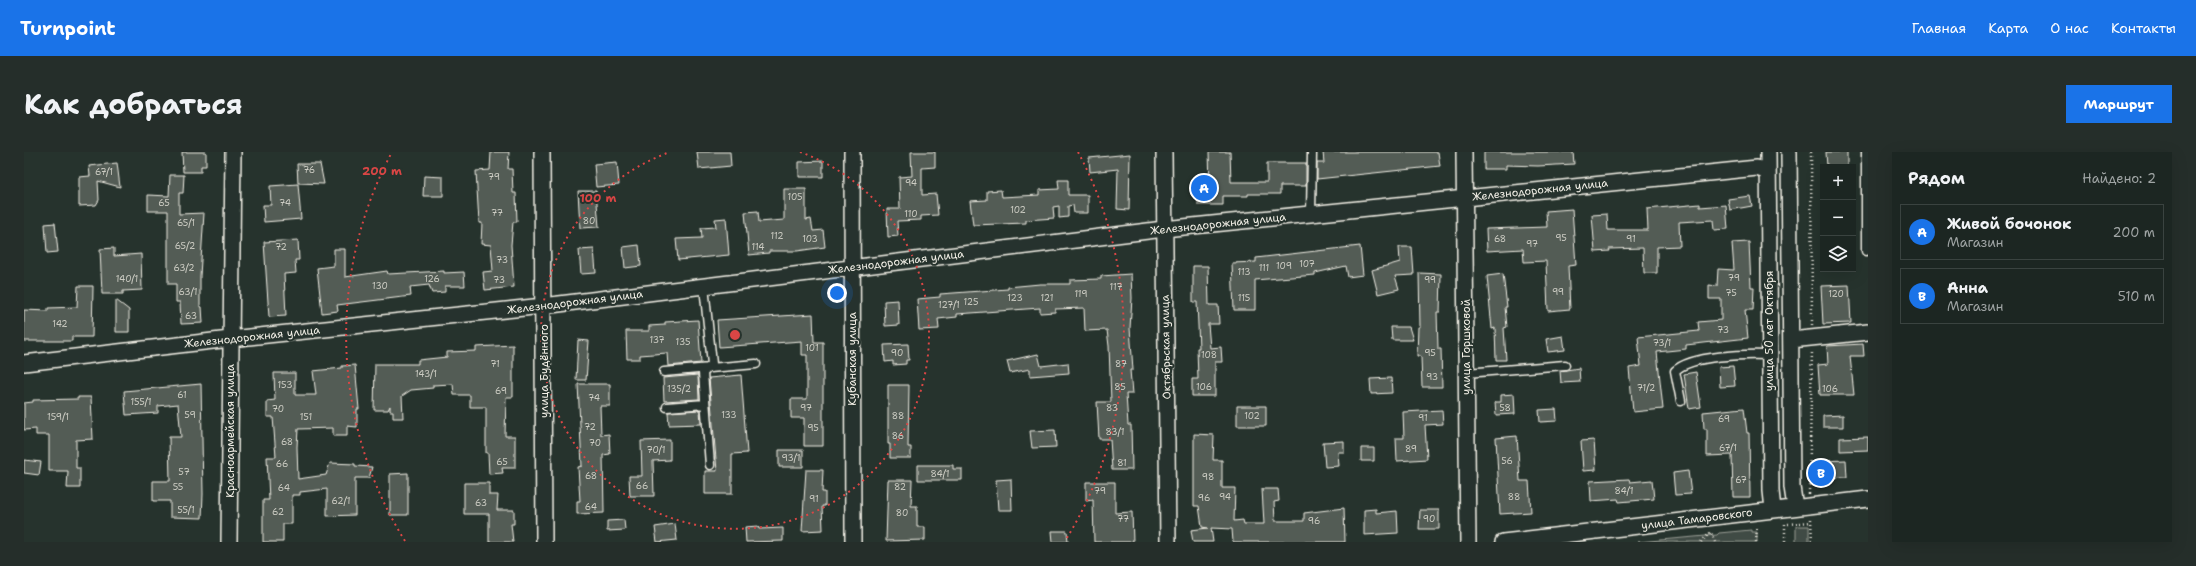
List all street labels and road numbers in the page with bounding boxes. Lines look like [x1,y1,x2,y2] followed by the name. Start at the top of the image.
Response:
[1471,175,1609,205] street label: Железнодорожная улица
[1149,209,1287,239] street label: Железнодорожная улица
[827,246,965,278] street label: Железнодорожная улица
[1762,271,1777,391] street label: улица 50 лет Октября
[506,286,644,318] street label: Железнодорожная улица
[1158,294,1174,399] street label: Октябрьская улица
[1459,299,1474,395] street label: улица Горшковой
[845,312,860,406] street label: Кубанская улица
[183,322,321,352] street label: Железнодорожная улица
[537,324,552,418] street label: улица Будённого
[223,364,238,498] street label: Красноармейская улица
[1641,505,1754,533] street label: улица Тамаровского

